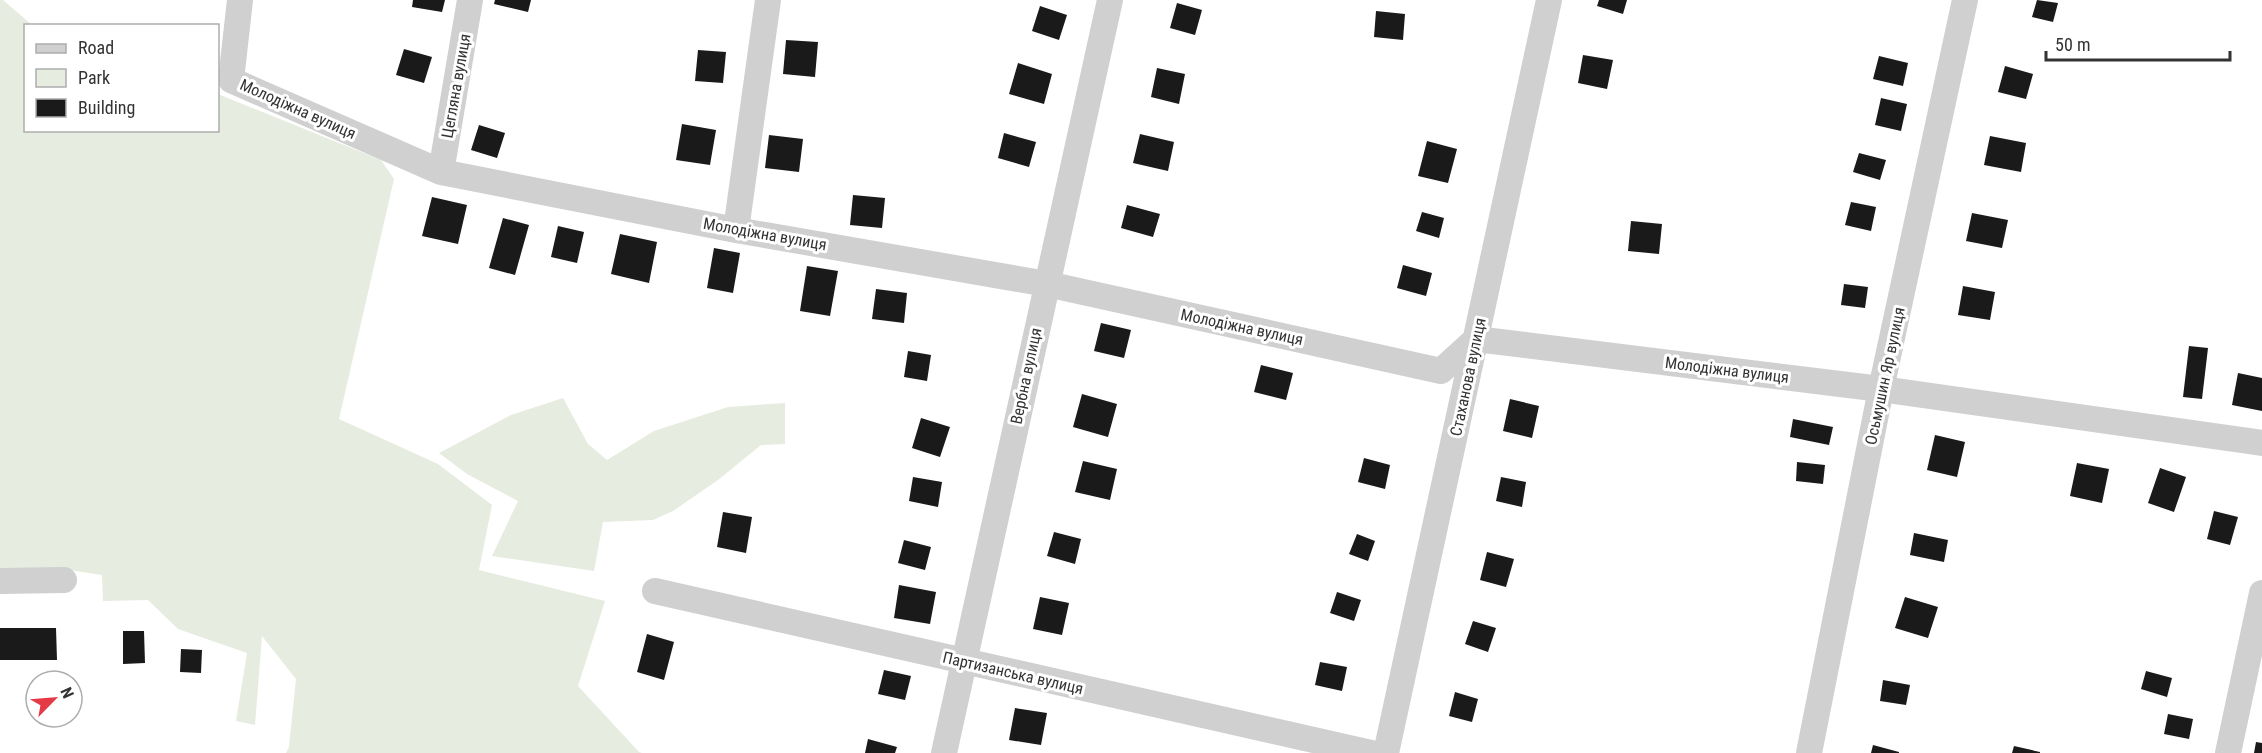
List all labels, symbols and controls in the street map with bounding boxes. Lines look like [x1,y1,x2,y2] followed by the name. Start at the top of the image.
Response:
[24,24,219,132] legend
[2046,24,2230,62] scale bar
[437,32,475,140] street label: Цегляна вулиця
[2055,34,2090,55] text: 50 m
[78,37,114,58] text: Road
[78,67,110,88] text: Park
[237,75,359,143] street label: Молодіжна вулиця
[78,97,135,118] text: Building
[702,214,828,254] street label: Молодіжна вулиця
[1179,305,1305,349] street label: Молодіжна вулиця
[1861,305,1909,447] street label: Осьмушин Яр вулиця
[1446,316,1490,438] street label: Стаханова вулиця
[1007,326,1045,426] street label: Вербна вулиця
[1664,353,1790,387] street label: Молодіжна вулиця
[941,648,1085,698] street label: Партизанська вулиця
[24,669,84,729] north arrow
[56,684,78,701] text: N

